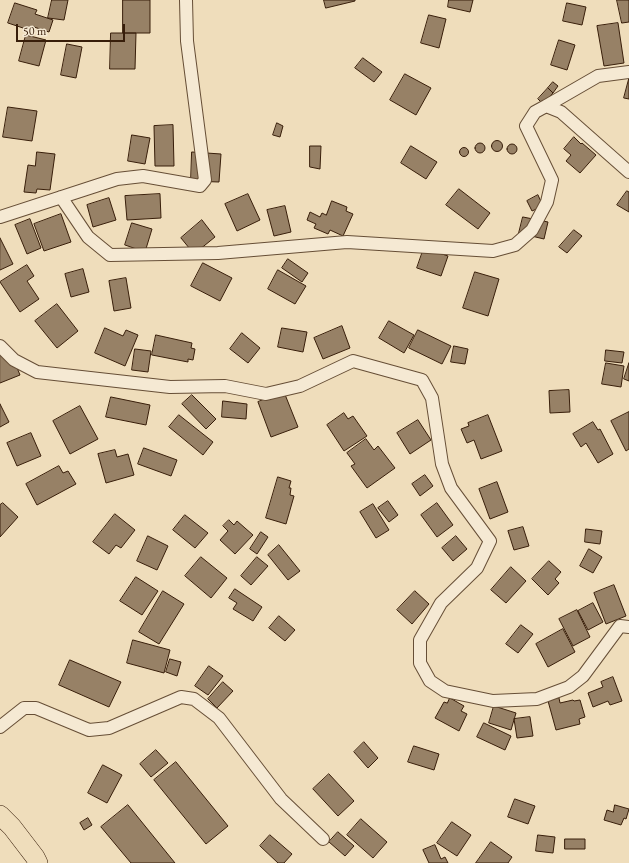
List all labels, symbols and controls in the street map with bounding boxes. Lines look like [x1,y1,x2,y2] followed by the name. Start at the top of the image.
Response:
[18,16,127,42] scale bar
[23,23,46,39] text: 50 m

